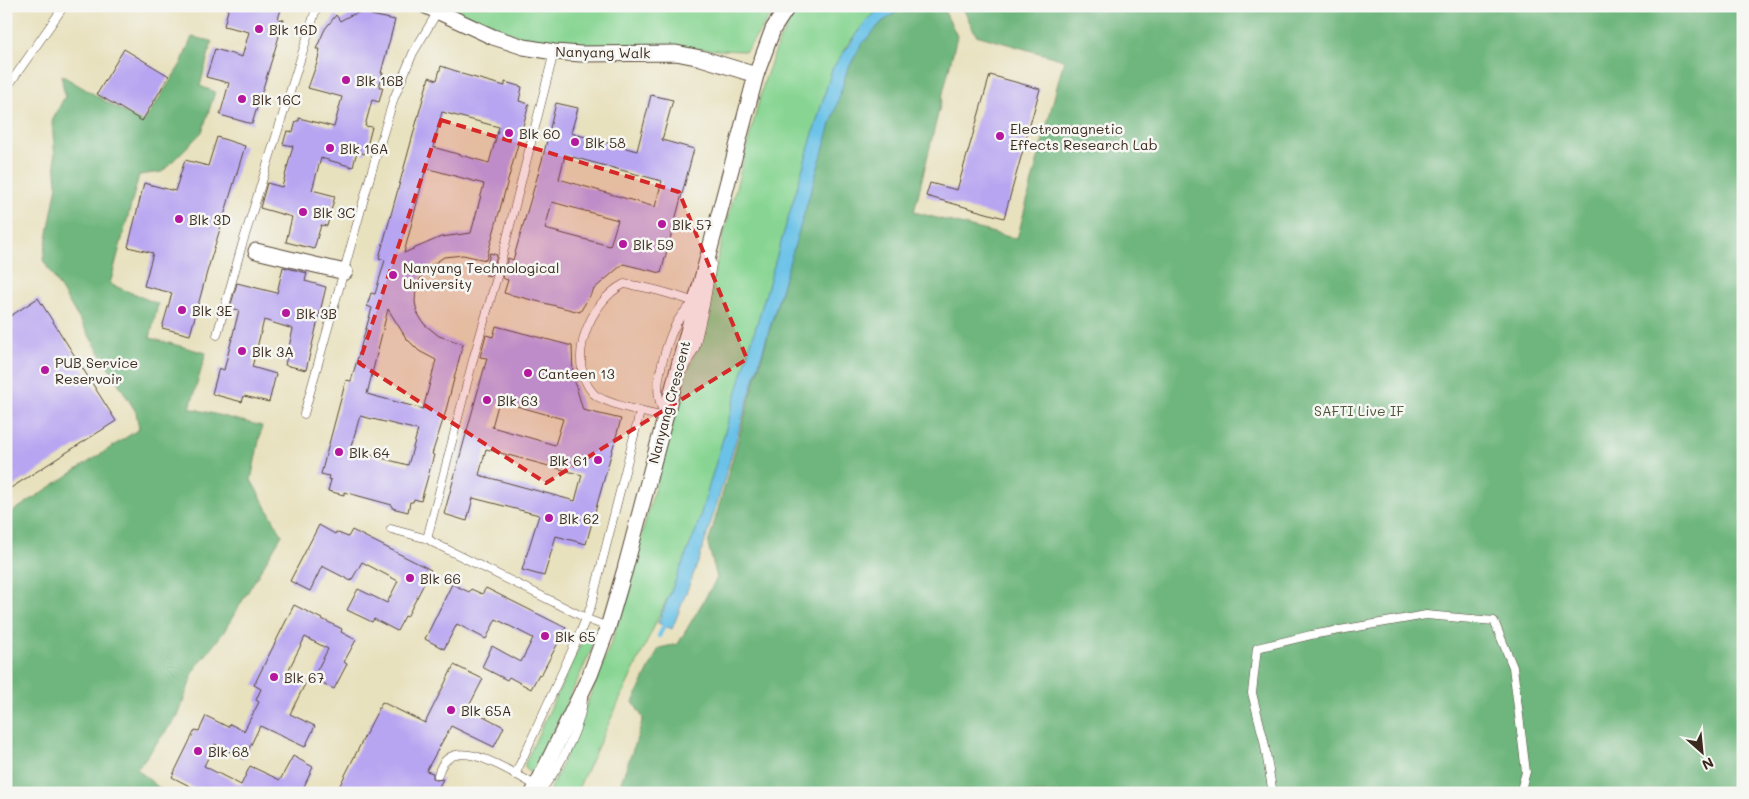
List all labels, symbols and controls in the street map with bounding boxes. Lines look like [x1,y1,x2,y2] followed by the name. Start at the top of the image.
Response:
[269,20,317,39] place label: Blk 16D
[253,23,265,35] marker: Blk 16D
[555,42,651,62] street label: Nanyang Walk
[356,71,404,90] place label: Blk 16B
[340,74,352,86] marker: Blk 16B
[252,90,301,109] place label: Blk 16C
[236,93,248,105] marker: Blk 16C
[1010,119,1158,154] place label: Electromagnetic Effects Research Lab
[519,124,561,143] place label: Blk 60
[503,127,515,139] marker: Blk 60
[994,130,1006,142] marker: Electromagnetic Effects Research Lab
[585,133,626,152] place label: Blk 58
[569,136,581,148] marker: Blk 58
[340,139,389,158] place label: Blk 16A
[324,142,336,154] marker: Blk 16A
[313,203,355,222] place label: Blk 3C
[297,206,309,218] marker: Blk 3C
[189,210,231,229] place label: Blk 3D
[173,213,185,225] marker: Blk 3D
[672,215,712,234] place label: Blk 57
[656,218,668,230] marker: Blk 57
[633,235,674,254] place label: Blk 59
[617,238,629,250] marker: Blk 59
[403,258,560,293] place label: Nanyang Technological University
[387,269,399,281] marker: Nanyang Technological University
[192,301,232,320] place label: Blk 3E
[176,304,188,316] marker: Blk 3E
[296,304,337,323] place label: Blk 3B
[280,307,292,319] marker: Blk 3B
[643,338,695,466] street label: Nanyang Crescent
[252,342,294,361] place label: Blk 3A
[236,345,248,357] marker: Blk 3A
[55,353,138,388] place label: PUB Service Reservoir
[39,364,51,376] marker: PUB Service Reservoir
[538,364,615,383] place label: Canteen 13
[522,367,534,379] marker: Canteen 13
[497,391,538,410] place label: Blk 63
[481,394,493,406] marker: Blk 63
[1314,401,1404,420] park label: SAFTI Live IF
[349,443,391,462] place label: Blk 64
[333,446,345,458] marker: Blk 64
[549,451,588,470] place label: Blk 61
[592,454,604,466] marker: Blk 61
[559,509,599,528] place label: Blk 62
[543,512,555,524] marker: Blk 62
[420,569,461,588] place label: Blk 66
[404,572,416,584] marker: Blk 66
[555,627,596,646] place label: Blk 65
[539,630,551,642] marker: Blk 65
[284,668,325,687] place label: Blk 67
[268,671,280,683] marker: Blk 67
[461,701,511,720] place label: Blk 65A
[445,704,457,716] marker: Blk 65A
[1676,726,1726,776] north arrow
[208,742,249,761] place label: Blk 68
[192,745,204,757] marker: Blk 68
[1699,753,1717,775] text: N

